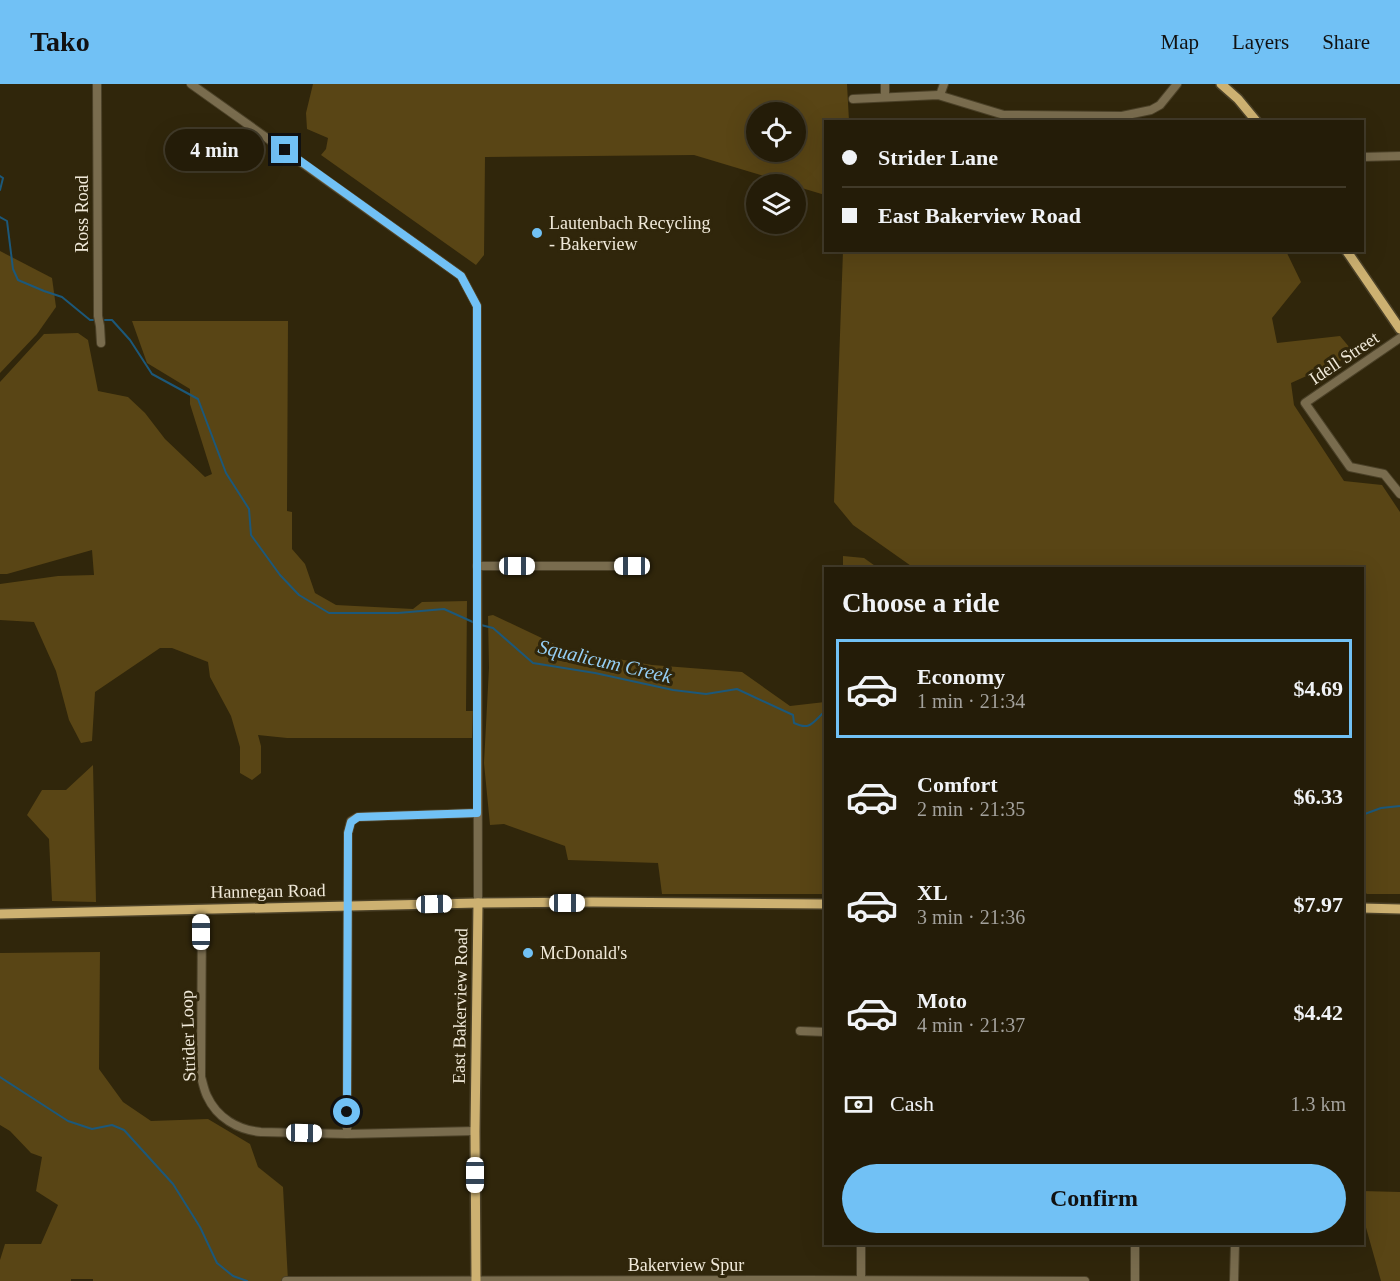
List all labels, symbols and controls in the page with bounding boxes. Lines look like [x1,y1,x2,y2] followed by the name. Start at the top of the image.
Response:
[30,26,90,57] text: Tako
[1161,30,1199,54] text: Map
[1232,30,1289,54] text: Layers
[1322,30,1370,54] text: Share
[746,102,806,234] map controls
[746,102,806,162] button: locate
[165,129,264,171] callout: 4 min
[271,136,298,163] route end
[190,139,239,161] text: 4 min
[878,145,998,170] text: Strider Lane
[746,174,806,234] button: layers
[72,175,92,253] street label: Ross Road
[878,203,1081,228] text: East Bakerview Road
[549,213,710,254] place label: Lautenbach Recycling - Bakerview
[530,226,544,240] marker: Lautenbach Recycling - Bakerview
[1305,327,1383,389] street label: Idell Street
[499,557,535,575] car
[614,557,650,575] car
[842,588,1000,618] text: Choose a ride
[536,635,675,688] water label: Squalicum Creek
[845,662,899,716] icon: car
[917,664,1005,689] text: Economy
[1294,676,1343,701] text: $4.69
[917,690,1025,712] text: 1 min · 21:34
[845,770,899,824] icon: car
[917,772,998,797] text: Comfort
[1294,784,1343,809] text: $6.33
[917,798,1025,820] text: 2 min · 21:35
[845,878,899,932] icon: car
[210,880,326,902] street label: Hannegan Road
[917,880,948,905] text: XL
[1294,892,1343,917] text: $7.97
[549,894,585,912] car
[416,895,452,913] car
[917,906,1025,928] text: 3 min · 21:36
[192,914,210,950] car
[449,928,471,1084] street label: East Bakerview Road
[540,943,627,963] place label: McDonald's
[521,946,535,960] marker: McDonald's
[845,986,899,1040] icon: car
[917,988,967,1013] text: Moto
[176,990,200,1082] street label: Strider Loop
[1294,1000,1343,1025] text: $4.42
[917,1014,1025,1036] text: 4 min · 21:37
[842,1088,875,1121] icon: cash
[890,1091,934,1116] text: Cash
[1290,1093,1346,1115] text: 1.3 km
[333,1098,360,1125] route start
[286,1124,322,1142] car
[466,1157,484,1193] car
[842,1164,1346,1233] button: Confirm
[628,1255,744,1275] street label: Bakerview Spur

